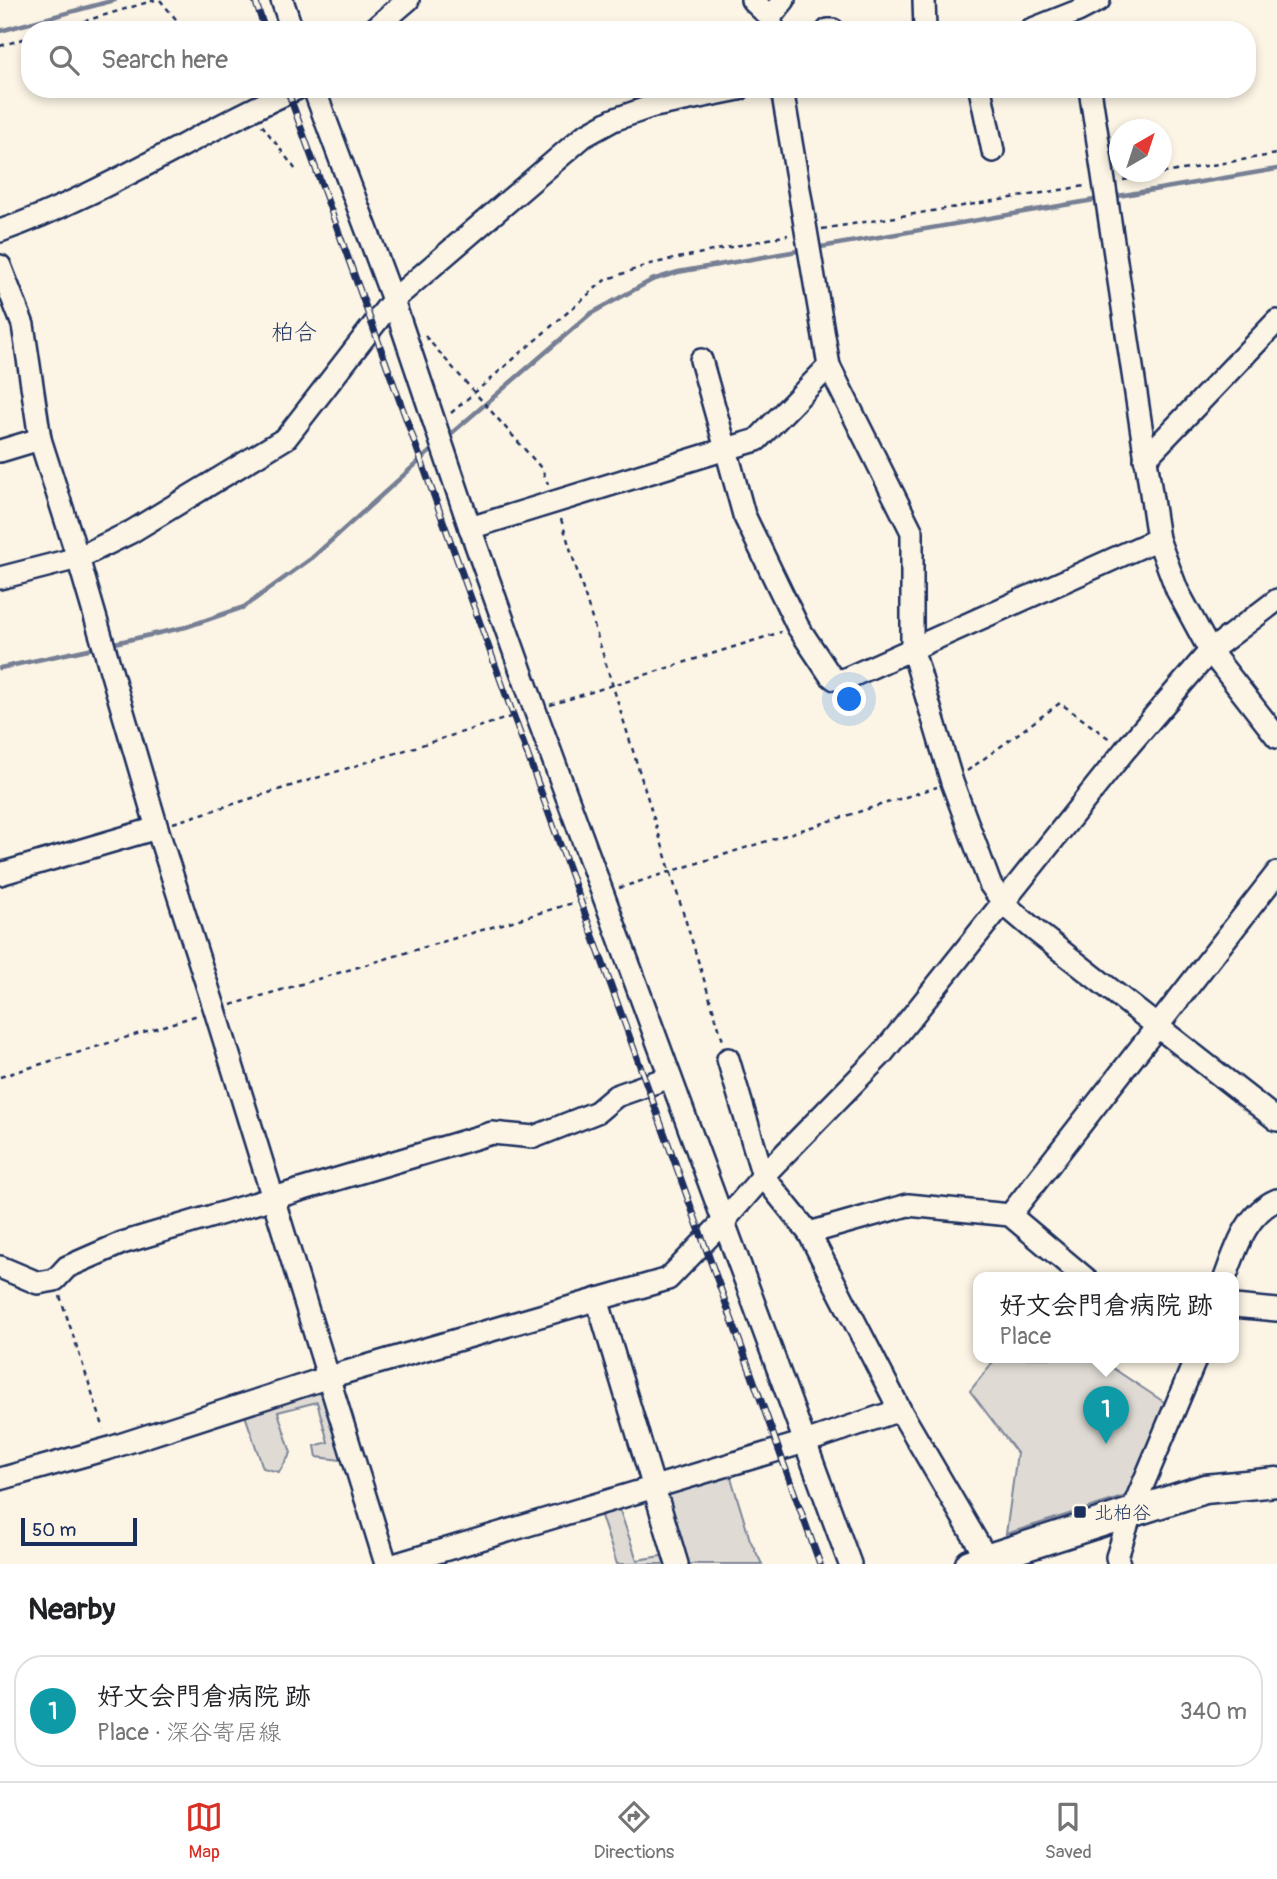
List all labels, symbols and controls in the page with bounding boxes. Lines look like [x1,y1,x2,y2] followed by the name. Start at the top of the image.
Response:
[21,21,1256,98] search box
[45,41,83,79] icon: search
[101,44,228,76] text: Search here
[1109,119,1172,182] north arrow
[271,318,317,347] district label: 柏合
[832,682,866,716] your location
[973,1272,1239,1363] popup
[999,1290,1213,1322] text: 好文会門倉病院 跡
[999,1322,1051,1351] text: Place
[1083,1386,1129,1444] pin: 1
[1094,1501,1151,1525] place label: 北柏谷
[1072,1504,1088,1520] marker: 北柏谷
[21,1515,136,1547] scale bar
[32,1518,76,1542] text: 50 m
[28,1591,115,1628] text: Nearby
[97,1681,311,1713] text: 好文会門倉病院 跡
[49,1697,58,1726] text: 1
[1180,1697,1247,1726] text: 340 m
[97,1718,281,1747] text: Place · 深谷寄居線
[185,1798,223,1864] tab: Map
[594,1798,674,1864] tab: Directions
[1045,1798,1092,1864] tab: Saved

